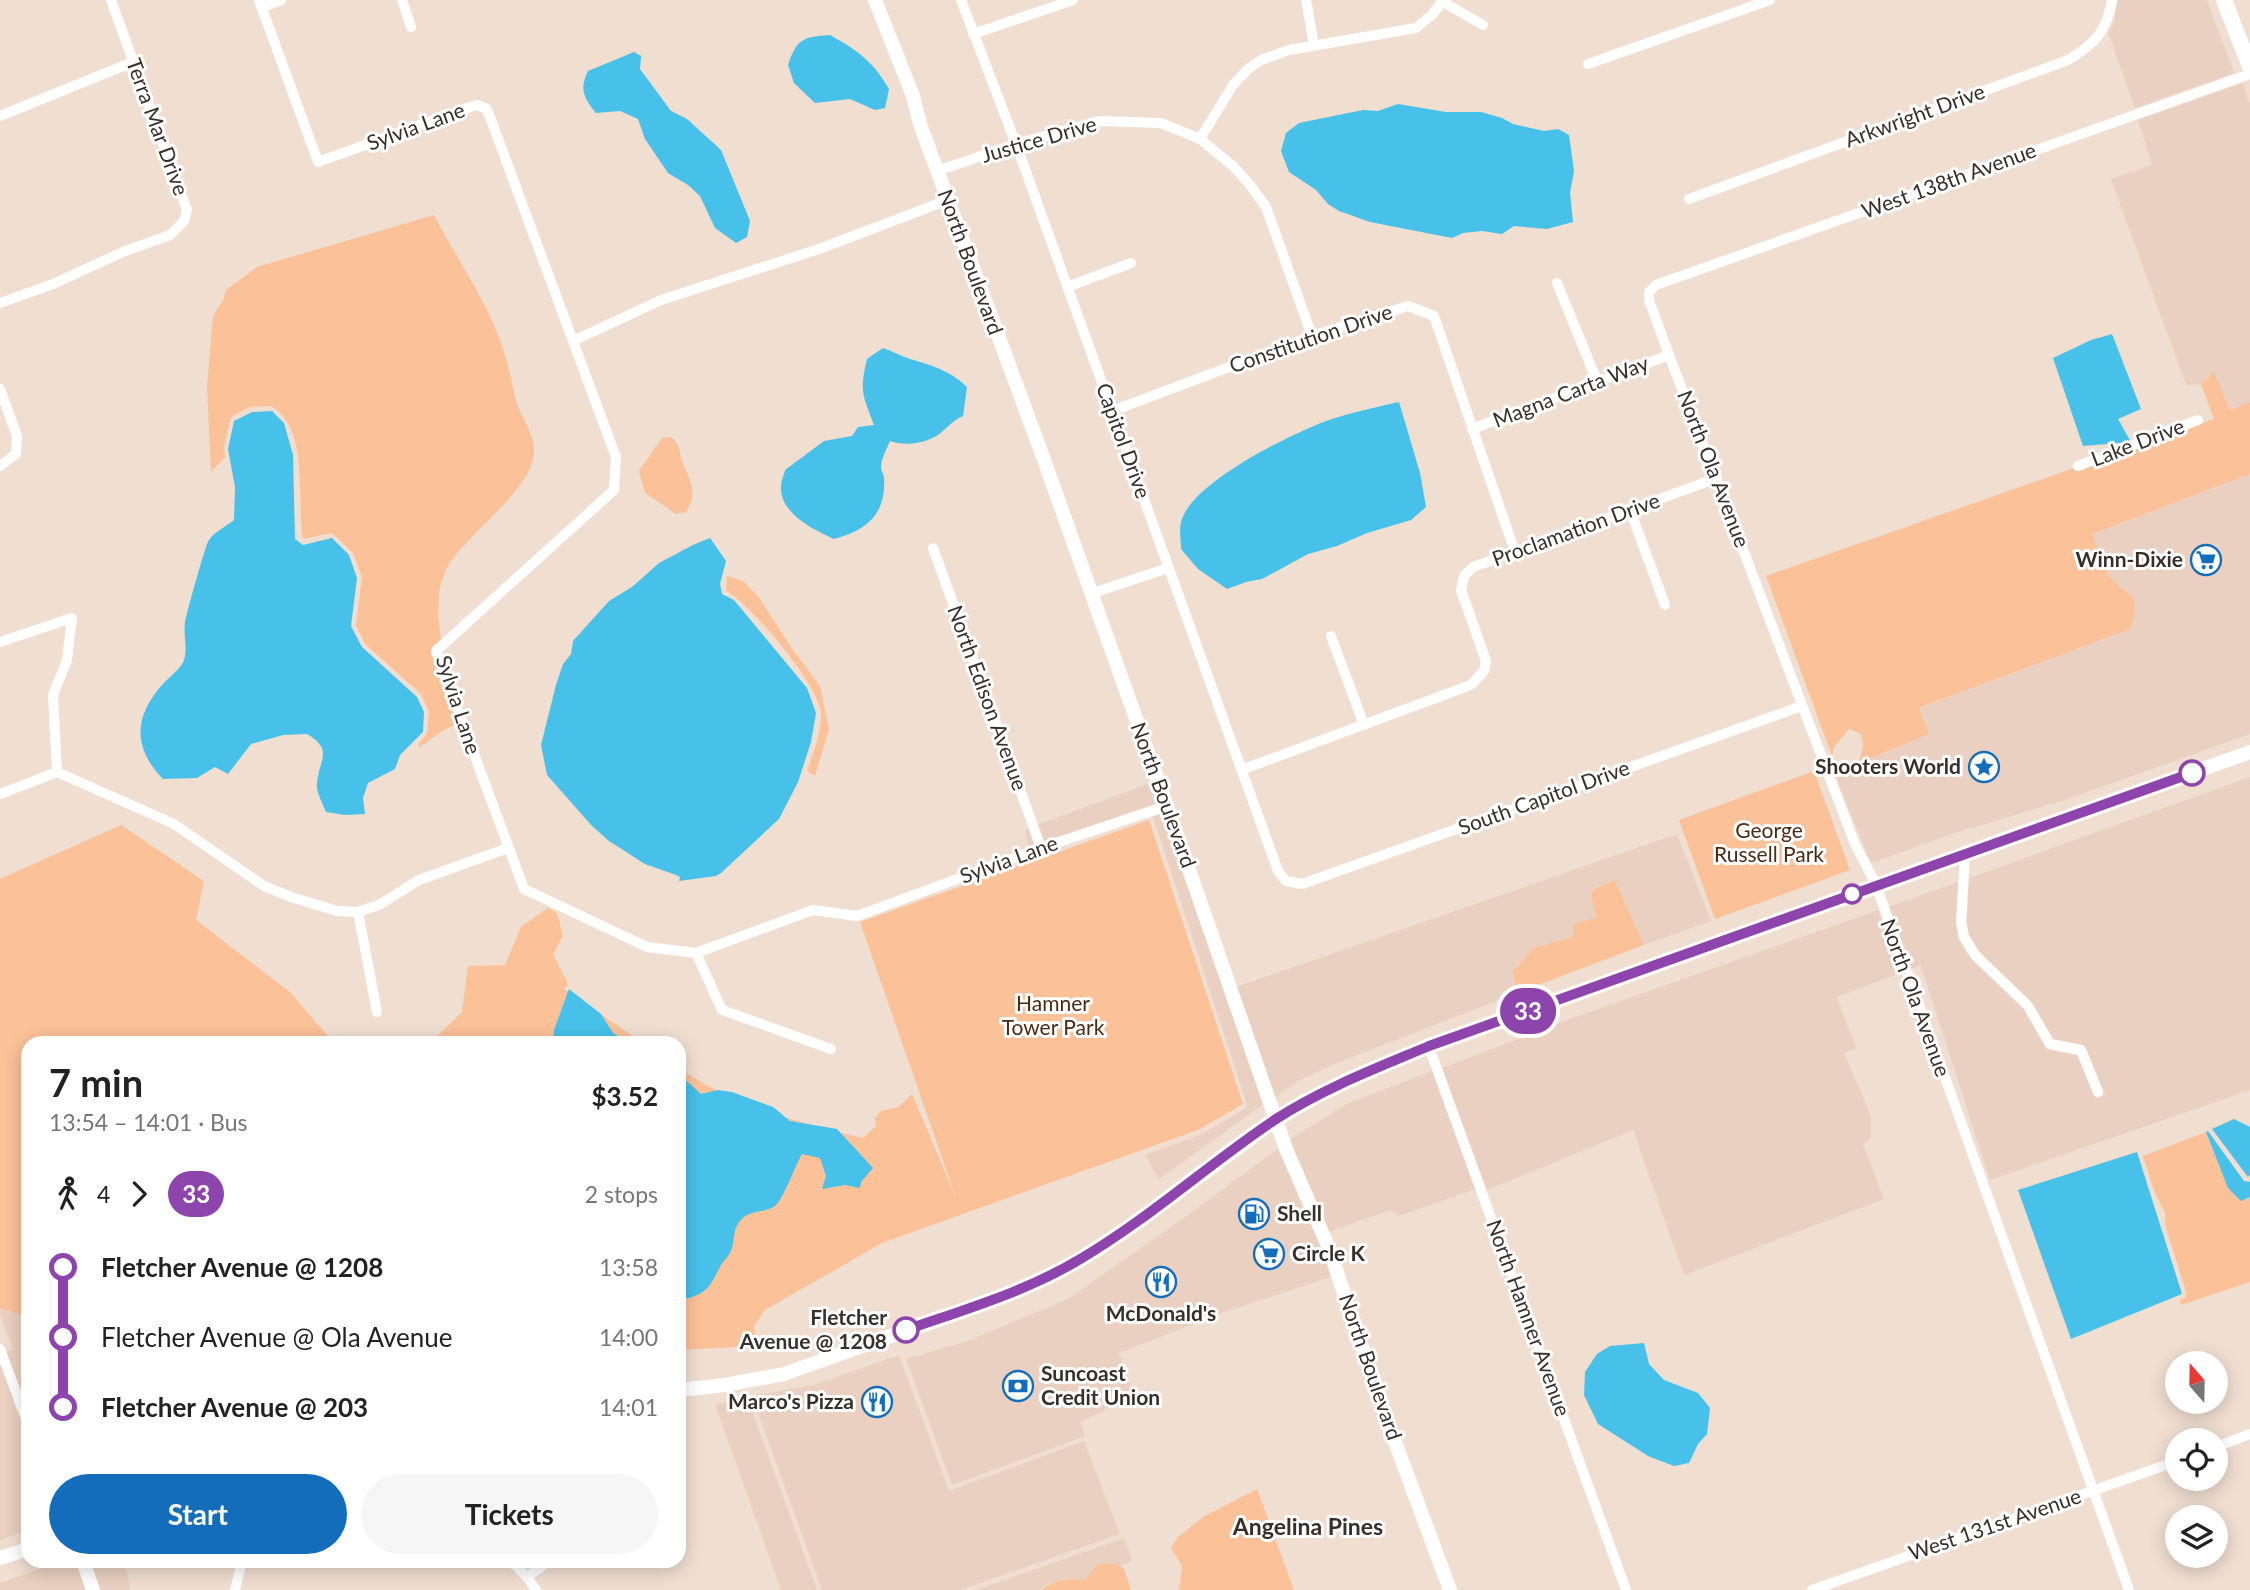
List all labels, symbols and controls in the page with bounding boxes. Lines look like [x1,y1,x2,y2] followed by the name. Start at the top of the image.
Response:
[122,54,195,198] street label: Terra Mar Drive
[1841,78,1988,151] street label: Arkwright Drive
[363,96,468,155] street label: Sylvia Lane
[978,110,1099,167] street label: Justice Drive
[1858,136,2039,223] street label: West 138th Avenue
[934,185,1009,338] street label: North Boulevard
[1226,298,1395,377] street label: Constitution Drive
[1489,349,1652,432] street label: Magna Carta Way
[1092,379,1157,502] street label: Capitol Drive
[1673,386,1756,550] street label: North Ola Avenue
[2087,412,2188,471] street label: Lake Drive
[1488,487,1663,571] street label: Proclamation Drive
[2189,543,2223,577] supermarket icon: Winn-Dixie
[2076,546,2183,571] place label: Winn-Dixie
[943,601,1034,794] street label: North Edison Avenue
[432,652,487,757] street label: Sylvia Lane
[1127,718,1202,871] street label: North Boulevard
[1967,750,2001,784] place icon: Shooters World
[1815,753,1961,778] place label: Shooters World
[1454,754,1633,839] street label: South Capitol Drive
[2179,760,2205,786] unlabelled marker
[1714,817,1824,866] park label: George Russell Park
[956,829,1061,888] street label: Sylvia Lane
[1842,884,1862,904] unlabelled marker
[1876,915,1957,1080] street label: North Ola Avenue
[1496,988,1560,1034] line badge: 33
[1002,990,1105,1039] park label: Hamner Tower Park
[1514,996,1542,1025] text: 33
[49,1059,143,1105] text: 7 min
[592,1080,658,1112] text: $3.52
[49,1108,248,1136] text: 13:54 – 14:01 · Bus
[49,1175,87,1213] icon: walk
[120,1175,158,1213] icon: forward
[182,1179,210,1208] text: 33
[97,1180,110,1208] text: 4
[585,1180,658,1208] text: 2 stops
[1237,1197,1271,1231] fuel station icon: Shell
[1277,1200,1322,1225] place label: Shell
[1482,1216,1577,1419] street label: North Hamner Avenue
[1252,1237,1286,1271] supermarket icon: Circle K
[1292,1240,1365,1265] place label: Circle K
[101,1251,383,1283] text: Fletcher Avenue @ 1208
[599,1253,658,1281] text: 13:58
[1144,1265,1178,1299] restaurant icon: McDonald's
[1335,1290,1408,1443] street label: North Boulevard
[1106,1300,1216,1325] place label: McDonald's
[739,1304,887,1353] place label: Fletcher Avenue @ 1208
[893,1317,919,1343] marker: Fletcher Avenue @ 1208
[101,1321,452,1353] text: Fletcher Avenue @ Ola Avenue
[599,1323,658,1351] text: 14:00
[2165,1351,2228,1414] north arrow
[2165,1351,2228,1568] map controls
[1041,1360,1160,1409] place label: Suncoast Credit Union
[1001,1369,1035,1403] bank icon: Suncoast Credit Union
[860,1385,894,1419] restaurant icon: Marco's Pizza
[728,1388,854,1413] place label: Marco's Pizza
[101,1391,368,1423] text: Fletcher Avenue @ 203
[599,1393,658,1421] text: 14:01
[2165,1428,2228,1491] button: locate
[49,1474,347,1554] button: Start
[361,1474,658,1554] button: Tickets
[1905,1482,2084,1565] street label: West 131st Avenue
[2165,1505,2228,1568] button: layers
[1232,1512,1383,1540] district label: Angelina Pines

